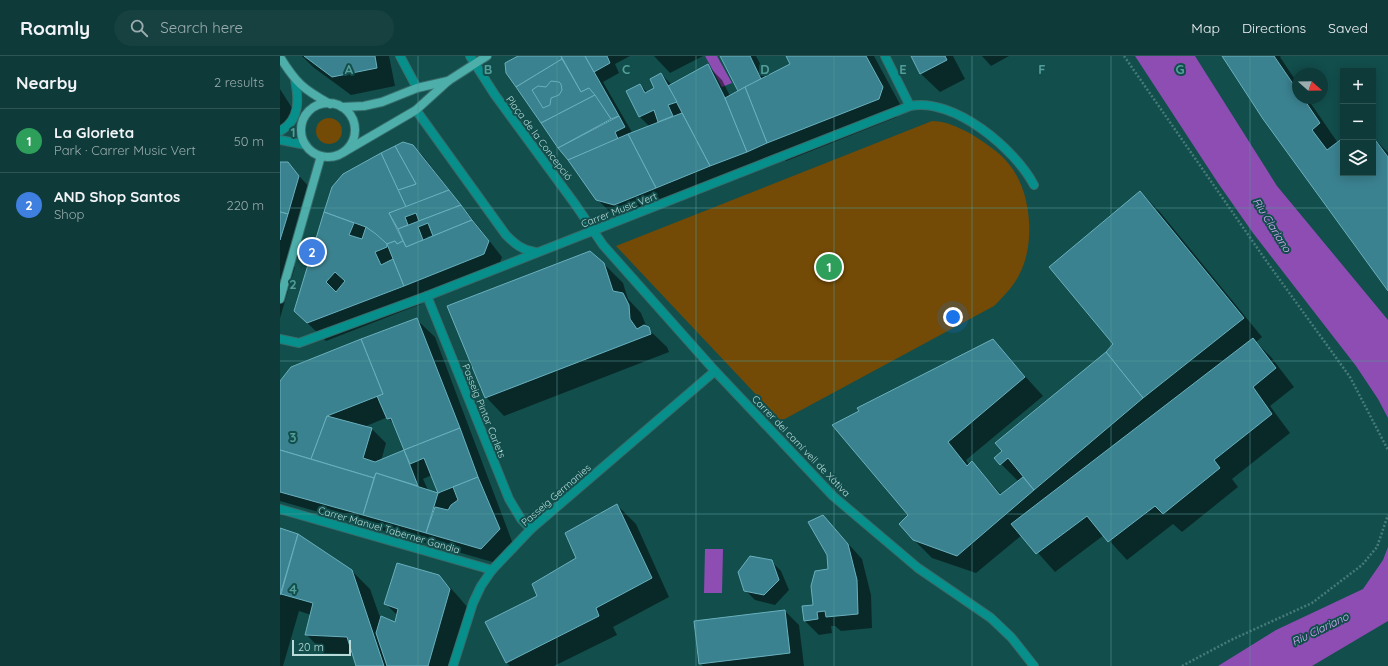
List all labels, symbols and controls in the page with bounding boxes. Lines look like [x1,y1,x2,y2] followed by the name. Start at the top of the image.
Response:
[114,10,394,46] search box
[20,16,90,40] text: Roamly
[128,17,150,39] icon: search
[160,18,243,37] text: Search here
[1191,19,1220,37] text: Map
[1242,19,1306,37] text: Directions
[1328,19,1368,37] text: Saved
[345,61,354,77] text: A
[484,61,492,77] text: B
[622,61,630,77] text: C
[760,61,770,77] text: D
[899,61,907,77] text: E
[1038,61,1046,77] text: F
[1175,61,1185,77] text: G
[1292,68,1328,104] north arrow
[1340,68,1376,176] map controls
[1340,68,1376,104] button: +
[16,72,77,93] text: Nearby
[214,74,264,90] text: 2 results
[503,93,575,183] street label: Plaça de la Concepció
[1340,104,1376,140] button: −
[54,123,134,142] text: La Glorieta
[290,124,296,140] text: 1
[26,133,32,149] text: 1
[234,133,264,149] text: 50 m
[1340,140,1376,176] button: layers
[54,142,196,158] text: Park · Carrer Music Vert
[54,187,180,206] text: AND Shop Santos
[579,189,659,230] street label: Carrer Music Vert
[1250,195,1295,256] water label: Riu Clariano
[25,197,33,213] text: 2
[226,197,264,213] text: 220 m
[54,206,84,222] text: Shop
[299,237,325,267] pin: 2
[816,252,842,282] pin: 1
[289,276,297,292] text: 2
[943,307,963,327] your location
[459,362,509,460] street label: Passeig Pintor Carlets
[749,393,853,499] street label: Carrer del camí vell de Xàtiva
[290,429,297,445] text: 3
[519,461,594,529] street label: Passeig Germanies
[317,504,461,556] street label: Carrer Manuel Taberner Gandia
[289,581,297,597] text: 4
[1289,609,1352,649] water label: Riu Clariano
[292,638,351,657] scale bar
[298,640,324,654] text: 20 m

